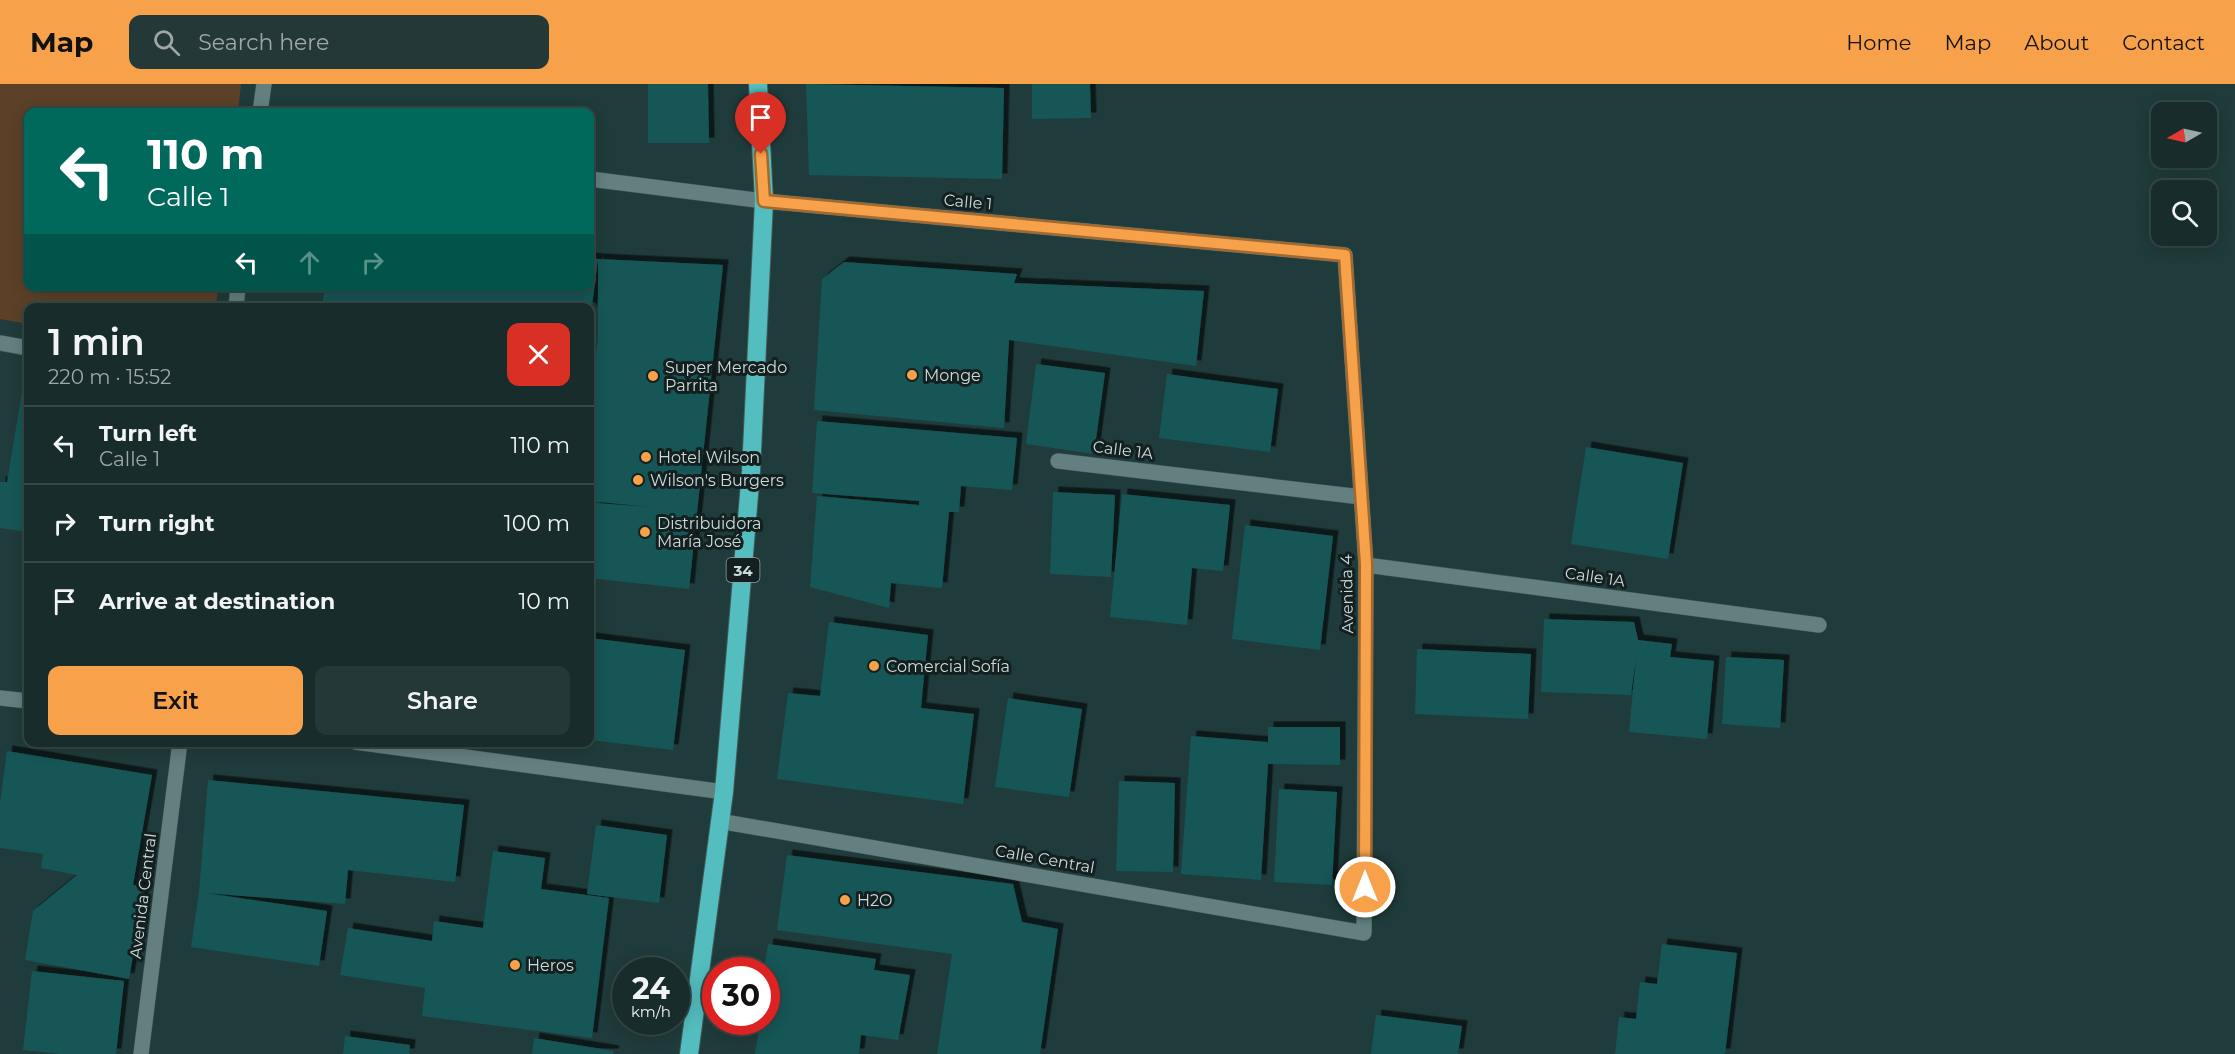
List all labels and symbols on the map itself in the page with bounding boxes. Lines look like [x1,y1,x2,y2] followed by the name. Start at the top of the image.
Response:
[735,92,786,154] pin
[2151,102,2217,168] north arrow
[943,190,993,214] street label: Calle 1
[665,358,787,395] place label: Super Mercado Parrita
[924,366,981,385] place label: Monge
[905,368,919,382] marker: Monge
[646,369,660,383] marker: Super Mercado Parrita
[1092,437,1155,463] street label: Calle 1A
[658,448,760,467] place label: Hotel Wilson
[639,450,653,464] marker: Hotel Wilson
[650,471,784,490] place label: Wilson's Burgers
[631,473,645,487] marker: Wilson's Burgers
[657,514,761,551] place label: Distribuidora María José
[638,525,652,539] marker: Distribuidora María José
[1337,554,1357,634] street label: Avenida 4
[726,558,760,582] road number: 34
[1564,563,1627,591] street label: Calle 1A
[886,657,1010,676] place label: Comercial Sofía
[867,659,881,673] marker: Comercial Sofía
[126,832,160,960] street label: Avenida Central
[994,841,1096,877] street label: Calle Central
[1333,855,1397,919] position arrow
[857,891,893,910] place label: H2O
[838,893,852,907] marker: H2O
[527,956,574,975] place label: Heros
[702,957,780,1035] speed limit sign: 30
[508,958,522,972] marker: Heros

